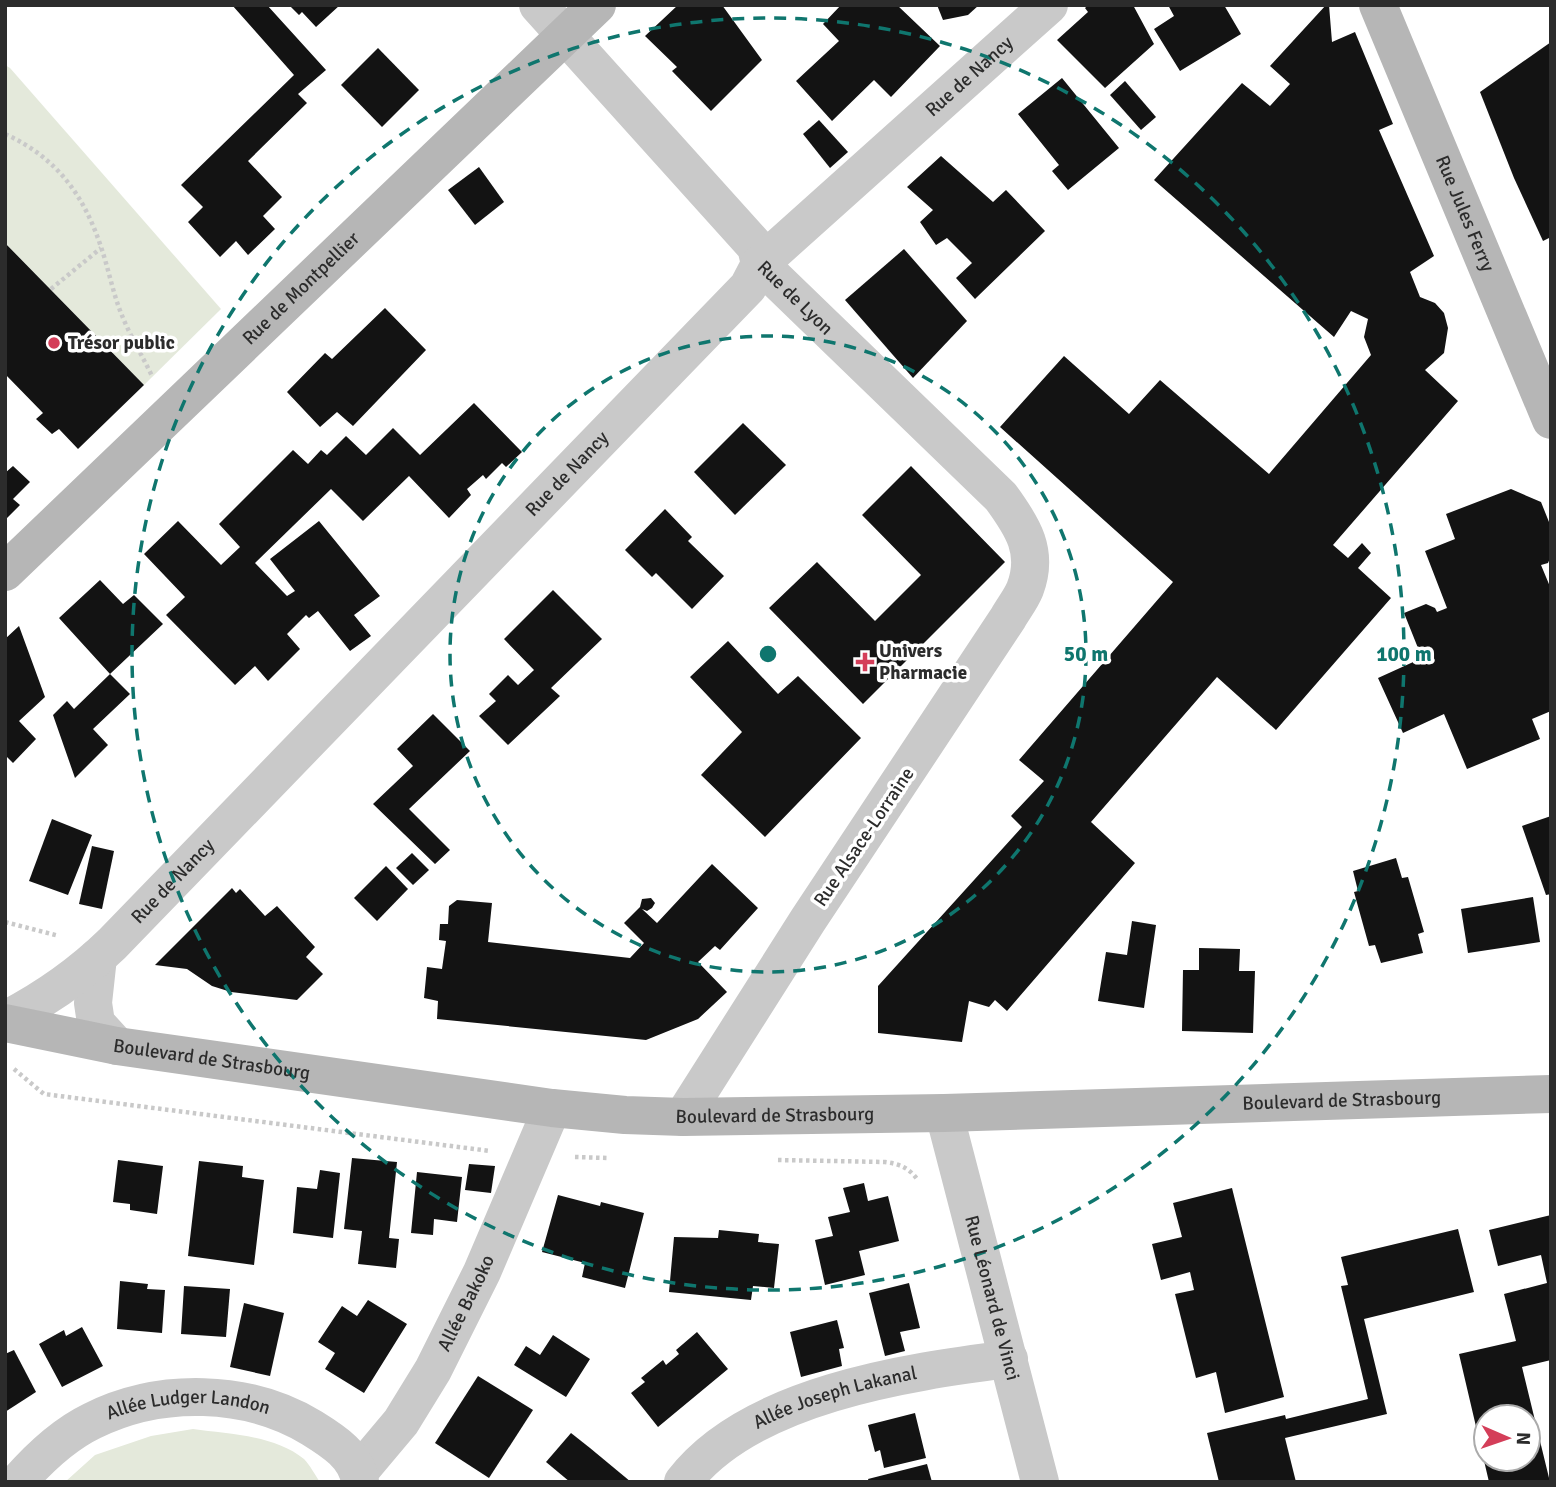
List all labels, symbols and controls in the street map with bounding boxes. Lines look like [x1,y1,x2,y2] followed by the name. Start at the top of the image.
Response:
[920,31,1018,122] street label: Rue de Nancy
[1430,152,1500,275] street label: Rue Jules Ferry
[237,227,365,350] street label: Rue de Montpellier
[752,256,838,340] street label: Rue de Lyon
[68,331,175,355] place label: Trésor public
[46,335,62,351] marker: Trésor public
[520,426,614,522] street label: Rue de Nancy
[879,639,967,685] place label: Univers Pharmacie
[1064,641,1108,667] text: 50 m
[1376,641,1432,667] text: 100 m
[756,642,780,666] centre of rings
[857,654,873,670] marker: Univers Pharmacie
[809,763,919,911] street label: Rue Alsace-Lorraine
[126,833,220,929] street label: Rue de Nancy
[112,1034,312,1085] street label: Boulevard de Strasbourg
[1242,1085,1441,1116] street label: Boulevard de Strasbourg
[675,1102,874,1129] street label: Boulevard de Strasbourg
[959,1213,1025,1383] street label: Rue Léonard de Vinci
[432,1251,500,1355] street label: Allée Bakoko
[749,1361,919,1435] street label: Allée Joseph Lakanal
[103,1385,273,1425] street label: Allée Ludger Landon
[1472,1403,1542,1473] north arrow
[1511,1432,1535,1446] text: N

